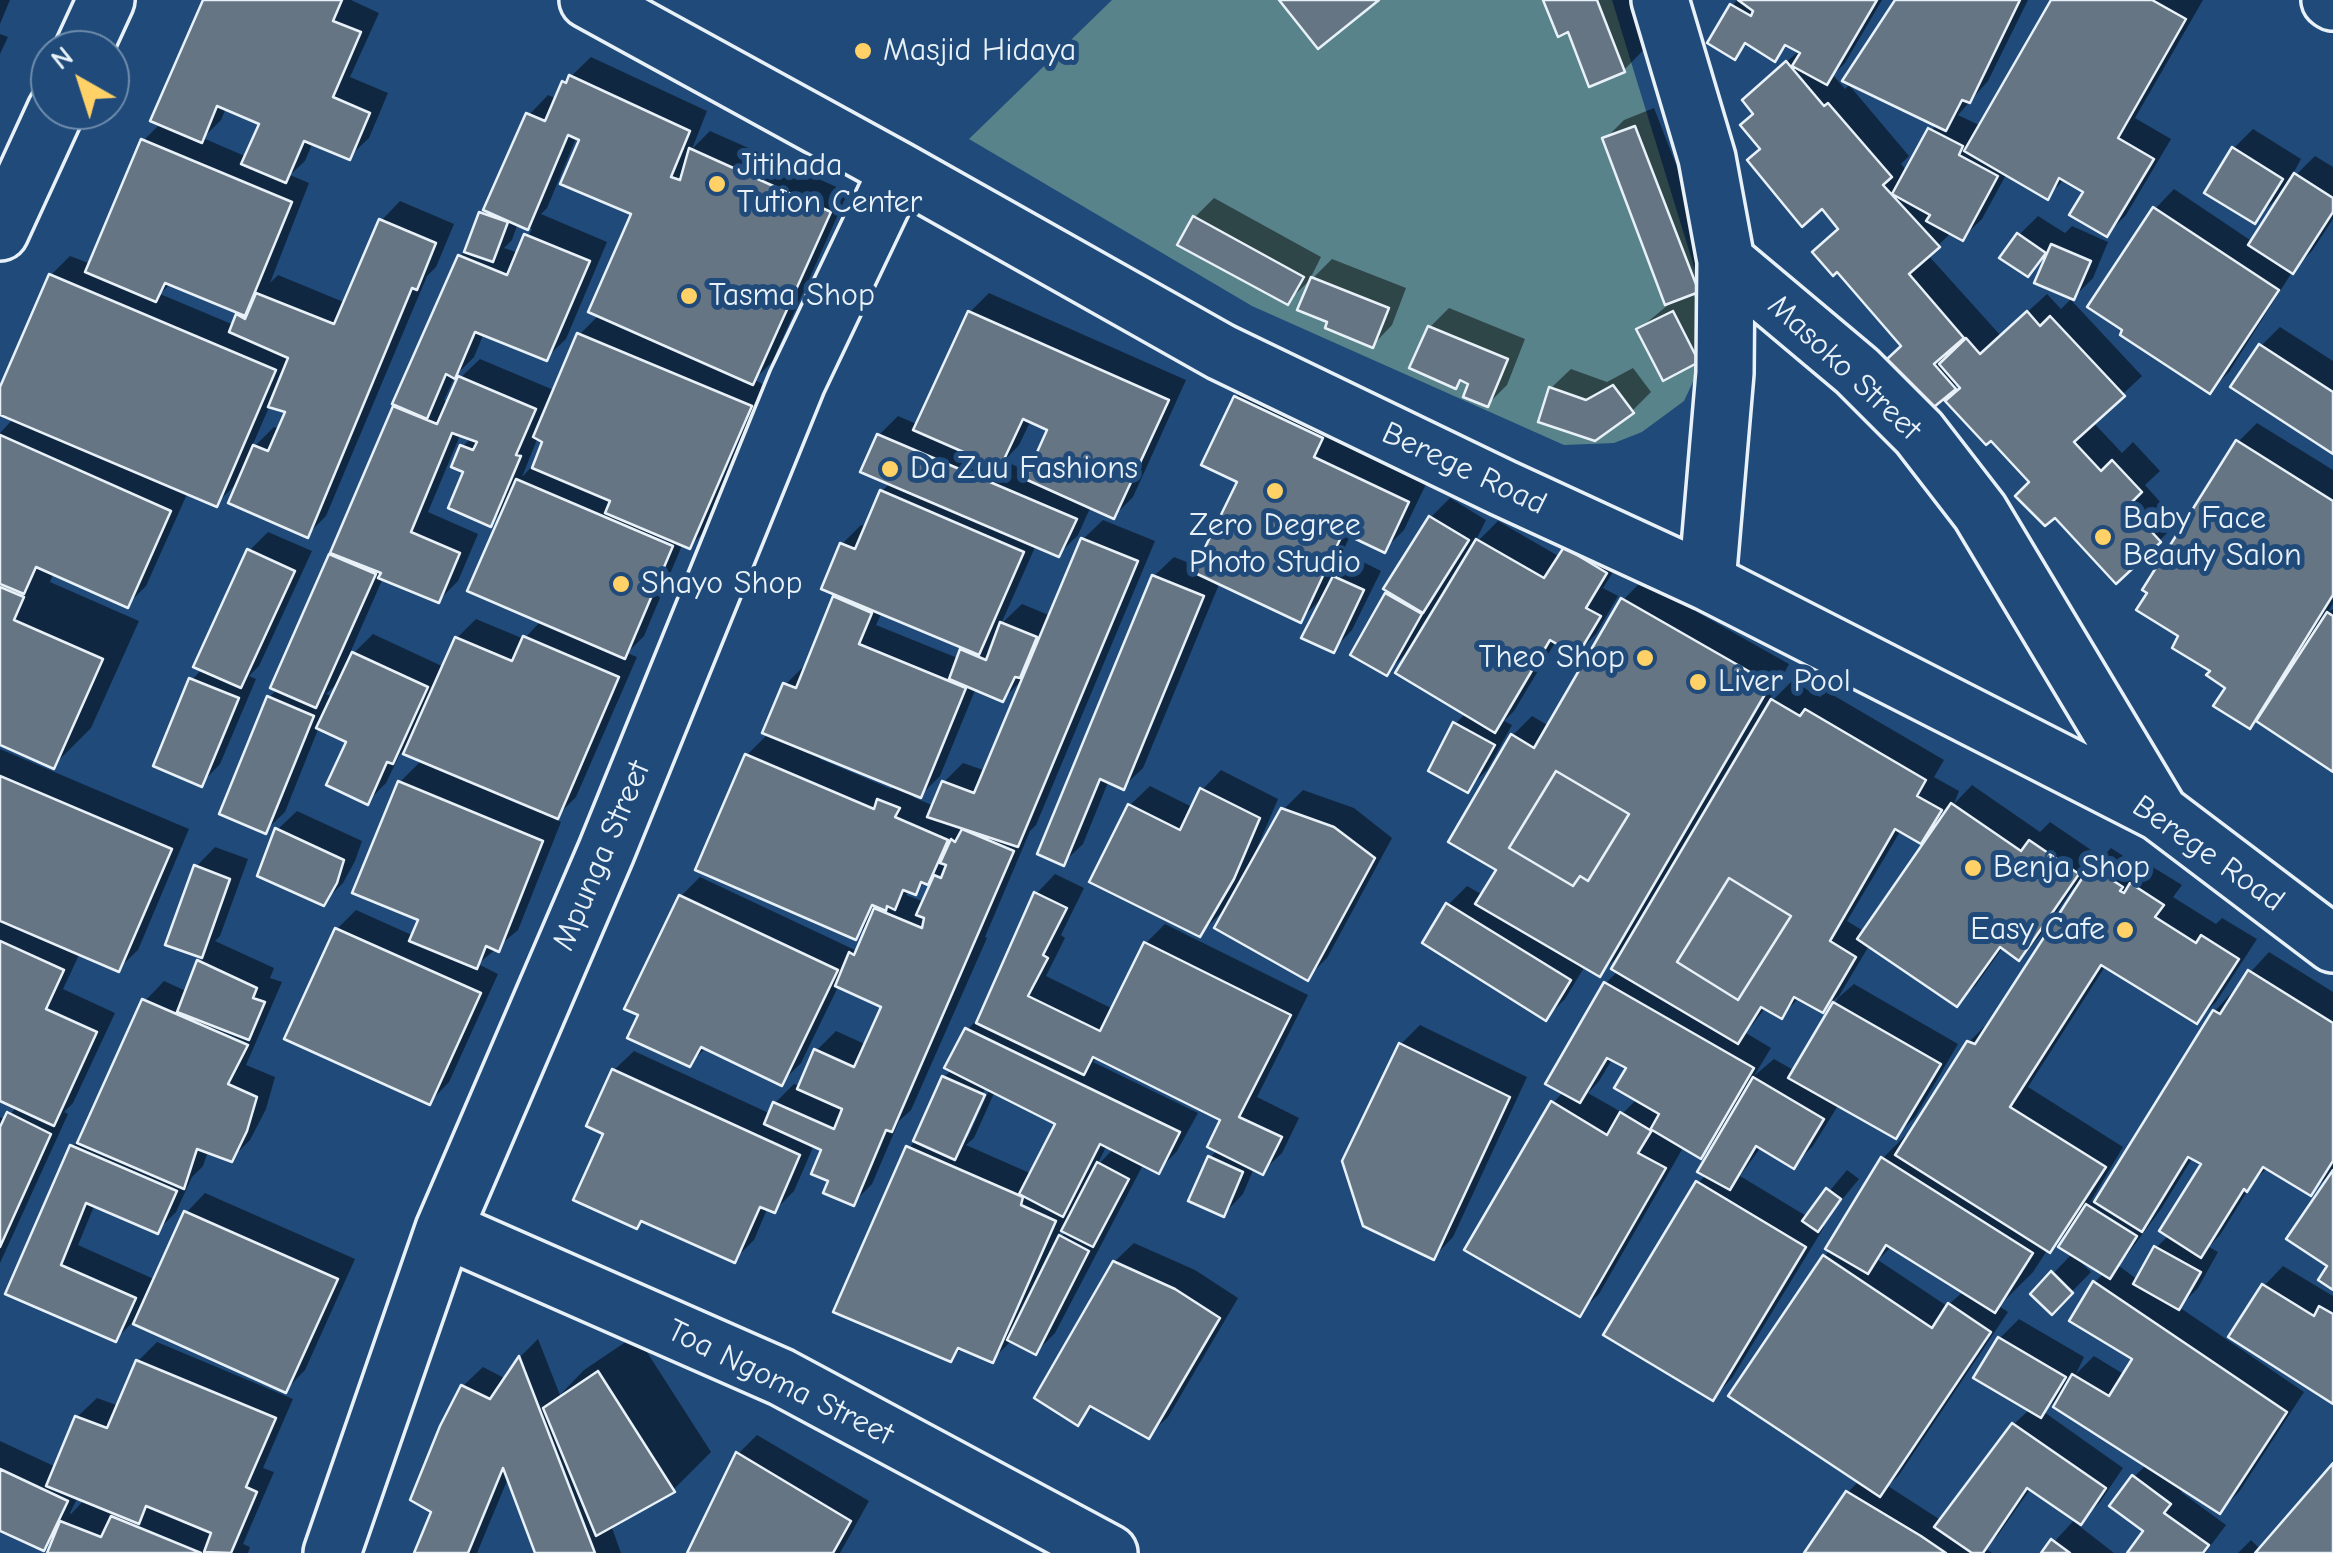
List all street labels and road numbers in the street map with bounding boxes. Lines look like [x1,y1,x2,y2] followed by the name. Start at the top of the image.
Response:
[1759,287,1929,449] street label: Masoko Street
[1376,414,1552,524] street label: Berege Road
[545,755,659,957] street label: Mpunga Street
[2125,788,2291,920] street label: Berege Road
[661,1312,899,1454] street label: Toa Ngoma Street

